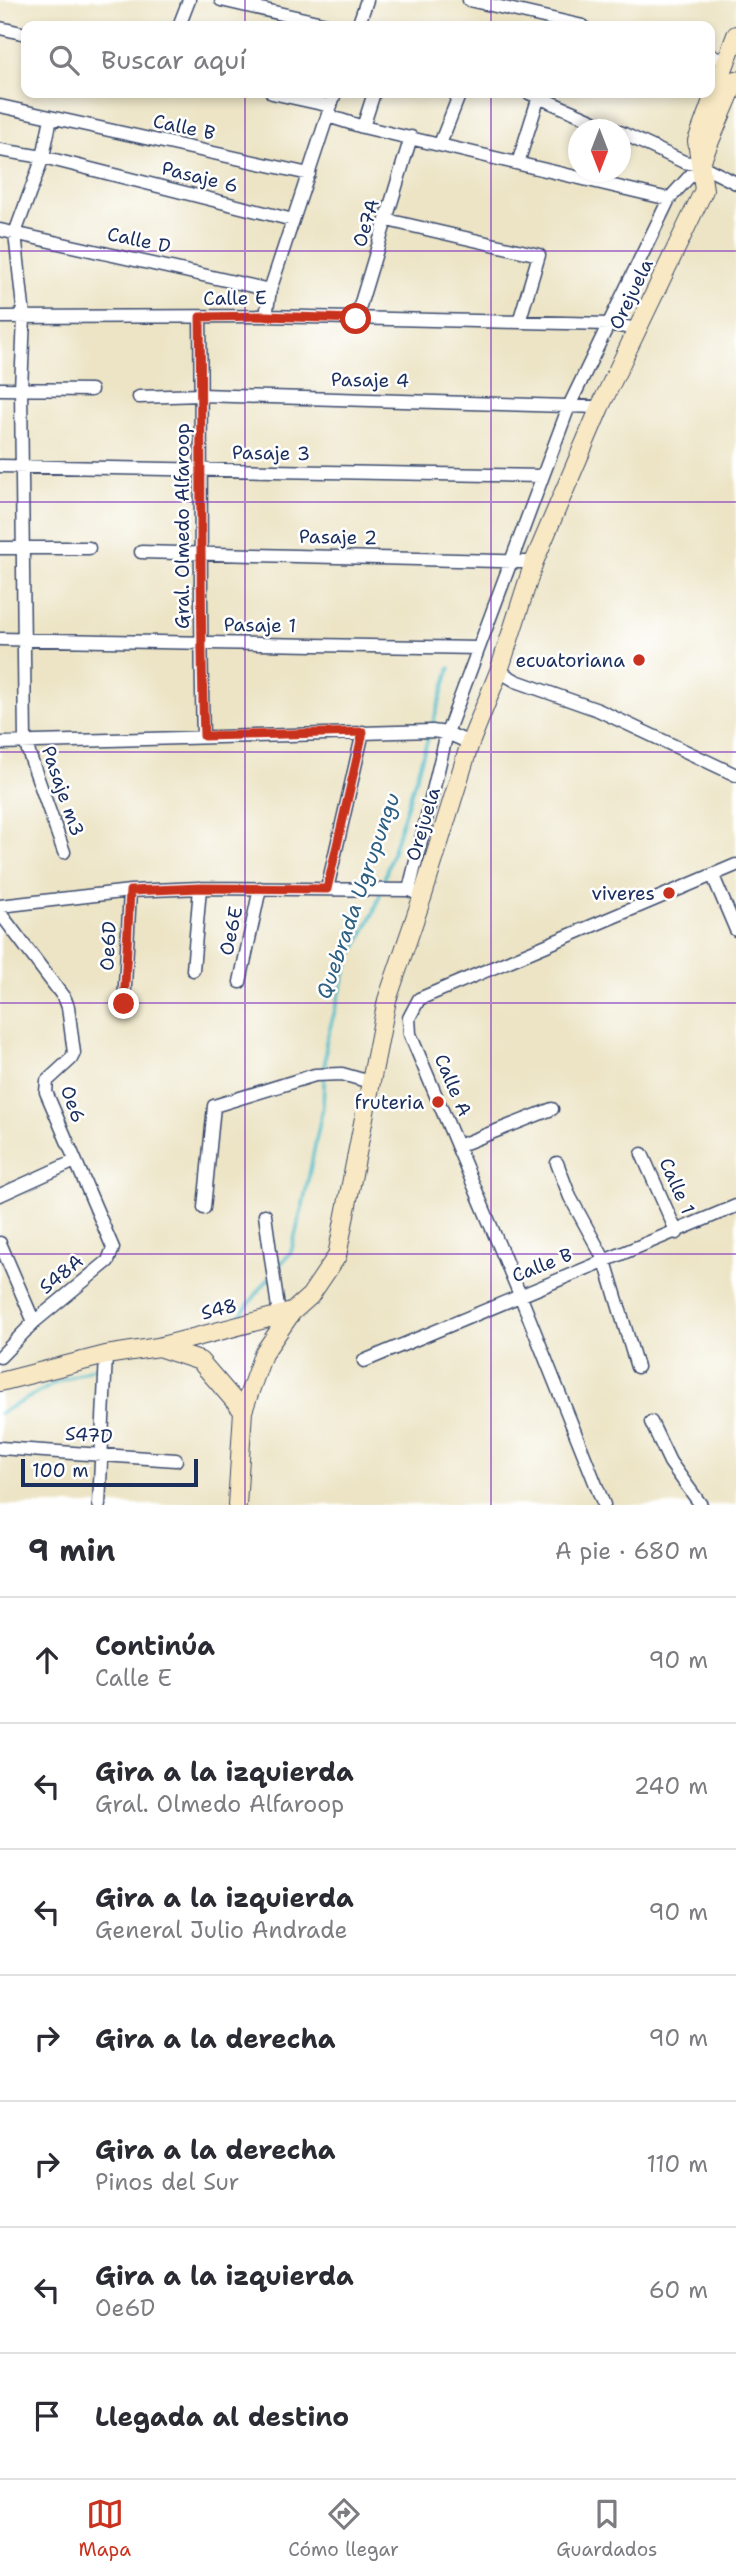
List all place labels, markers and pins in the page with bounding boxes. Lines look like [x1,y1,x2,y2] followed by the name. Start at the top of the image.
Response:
[515,648,625,673] place label: ecuatoriana
[631,652,647,668] marker: ecuatoriana
[591,881,655,906] place label: viveres
[661,885,677,901] marker: viveres
[355,1090,424,1115] place label: fruteria
[430,1094,446,1110] marker: fruteria

